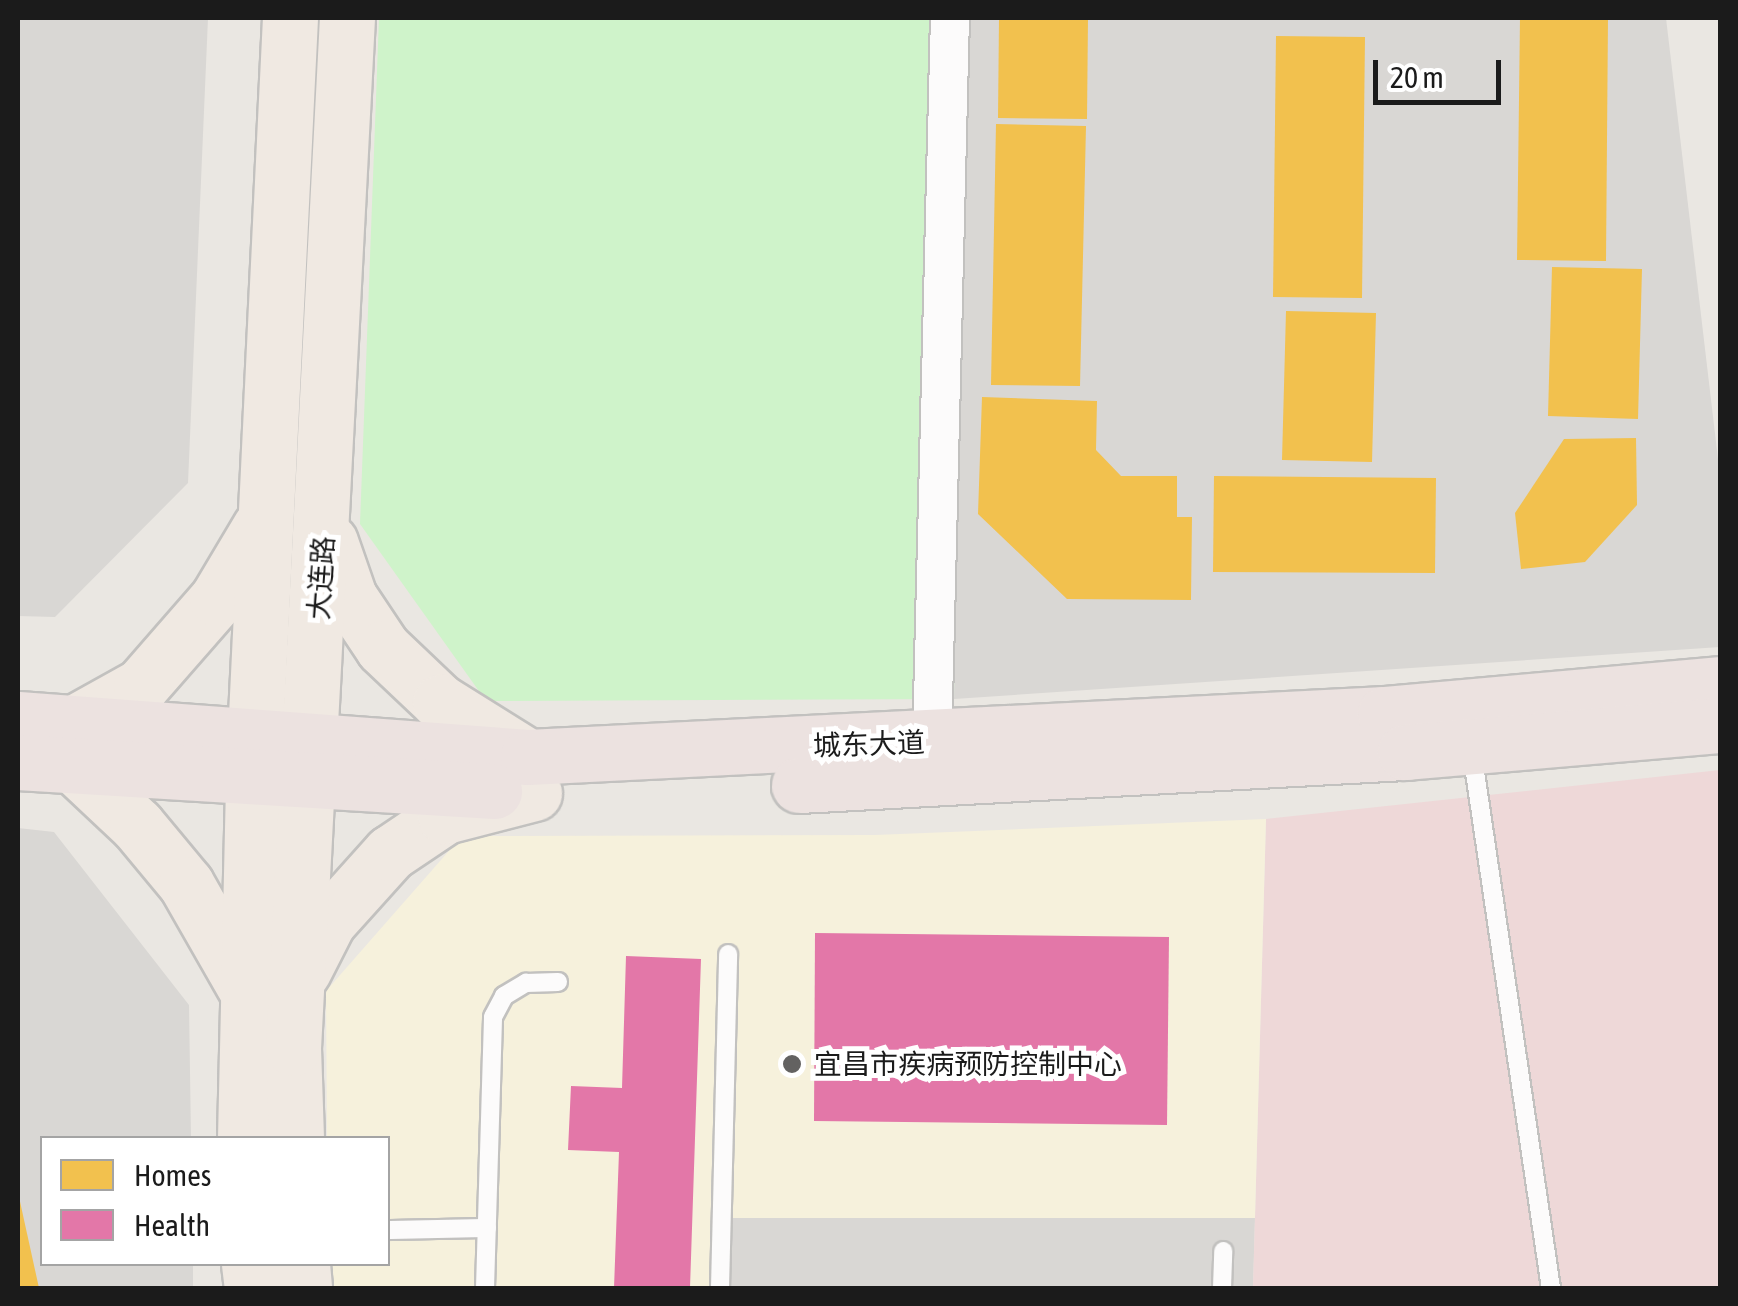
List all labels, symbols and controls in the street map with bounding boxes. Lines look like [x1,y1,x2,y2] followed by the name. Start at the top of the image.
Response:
[1378,40,1506,102] scale bar
[1390,60,1444,94] text: 20 m
[301,535,341,621] street label: 大连路
[812,725,926,763] street label: 城东大道
[814,1047,1122,1081] place label: 宜昌市疾病预防控制中心
[779,1051,805,1077] marker: 宜昌市疾病预防控制中心
[40,1136,390,1266] legend
[134,1158,211,1192] text: Homes
[134,1208,210,1242] text: Health

